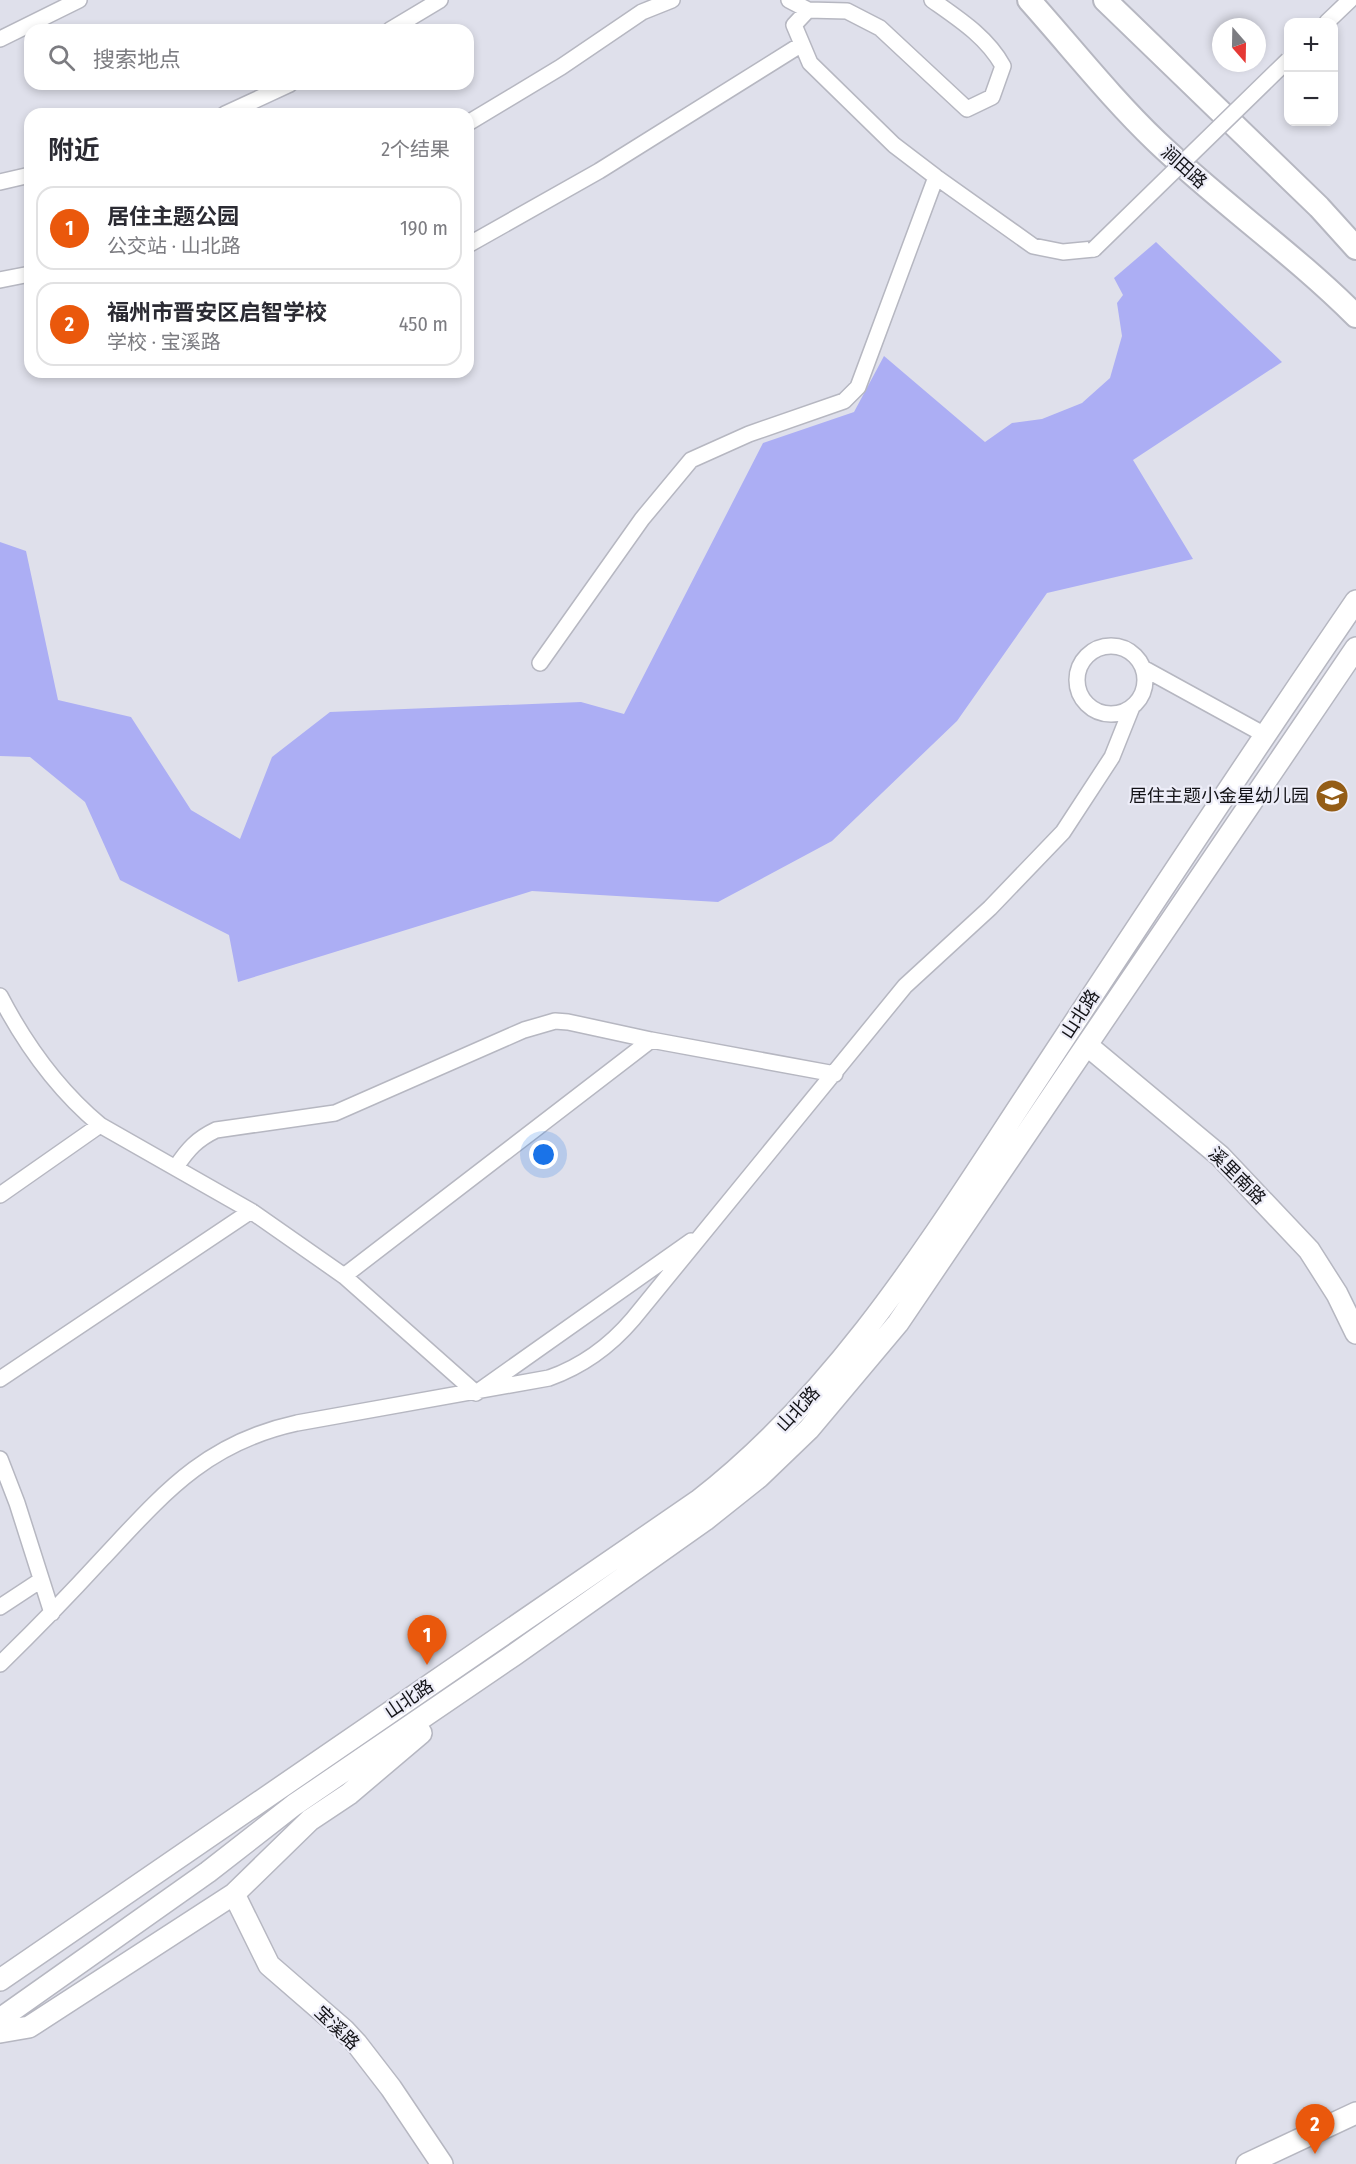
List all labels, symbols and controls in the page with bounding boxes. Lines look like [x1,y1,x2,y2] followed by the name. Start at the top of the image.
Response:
[1212,18,1266,72] north arrow
[1284,18,1338,126] map controls
[1284,18,1338,72] button: +
[24,24,474,90] search box
[45,41,78,74] icon: search
[93,46,181,73] text: 搜索地点
[1284,72,1338,126] button: −
[48,135,100,166] text: 附近
[381,137,450,161] text: 2个结果
[1157,141,1211,193] street label: 涧田路
[107,203,239,230] text: 居住主题公园
[65,216,74,240] text: 1
[400,216,448,240] text: 190 m
[107,234,241,258] text: 公交站 · 山北路
[107,299,327,326] text: 福州市晋安区启智学校
[65,312,74,336] text: 2
[399,312,448,336] text: 450 m
[107,330,221,354] text: 学校 · 宝溪路
[1314,778,1350,814] school or university icon: 居住主题小金星幼儿园
[1129,785,1309,807] place label: 居住主题小金星幼儿园
[1056,985,1104,1043] street label: 山北路
[529,1140,558,1169] your location
[1204,1143,1270,1209] street label: 溪里南路
[772,1382,824,1436] street label: 山北路
[408,1616,446,1665] pin: 1
[380,1675,438,1723] street label: 山北路
[310,2001,364,2055] street label: 宝溪路
[1296,2104,1334,2154] pin: 2

